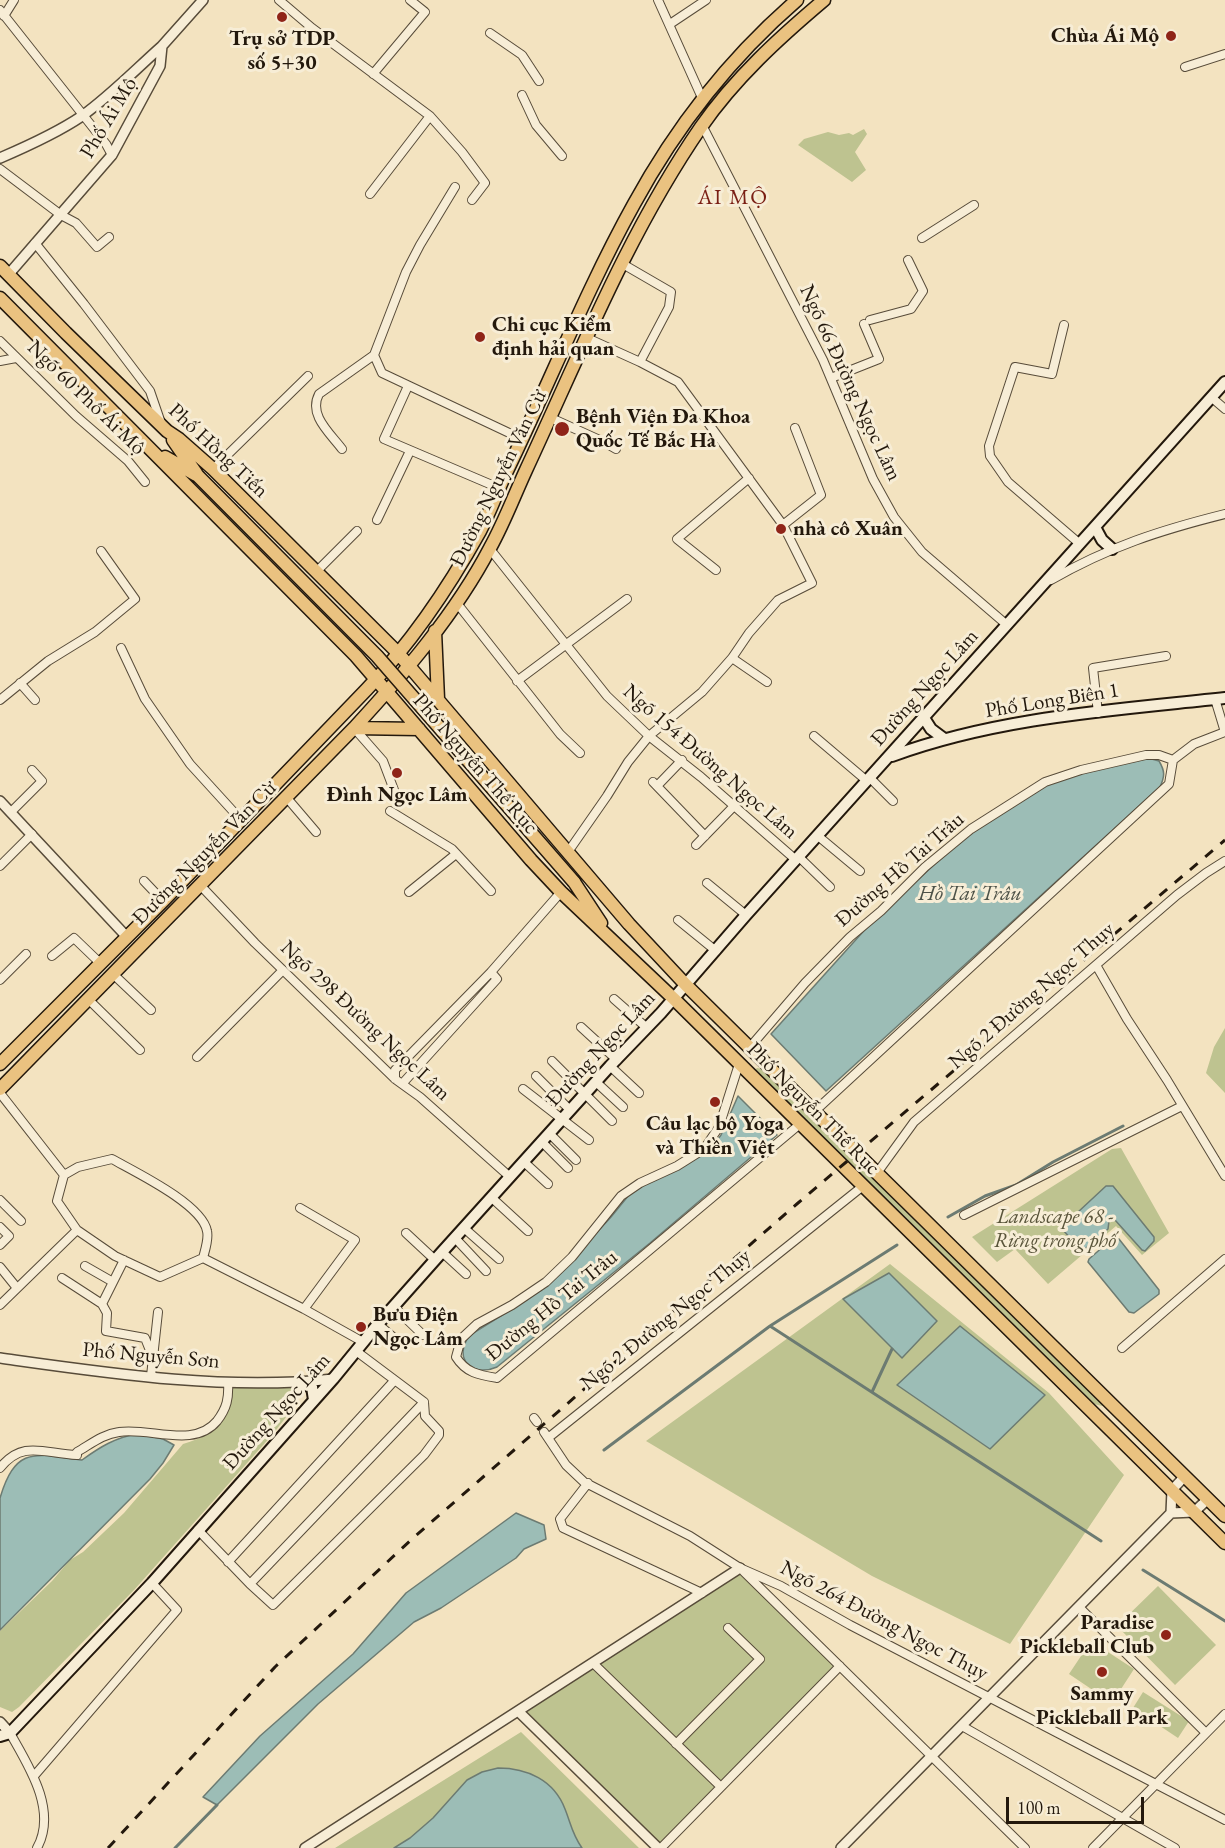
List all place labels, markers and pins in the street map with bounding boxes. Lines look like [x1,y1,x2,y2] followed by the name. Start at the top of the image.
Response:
[275,10,289,24] marker: Trụ sở TDP số 5+30
[1051,23,1159,49] place label: Chùa Ái Mộ
[229,26,335,76] place label: Trụ sở TDP số 5+30
[1164,29,1178,43] marker: Chùa Ái Mộ
[492,312,614,362] place label: Chi cục Kiểm định hải quan
[473,330,487,344] marker: Chi cục Kiểm định hải quan
[576,404,750,454] place label: Bệnh Viện Đa Khoa Quốc Tế Bắc Hà
[553,420,571,438] marker: Bệnh Viện Đa Khoa Quốc Tế Bắc Hà
[793,516,903,542] place label: nhà cô Xuân
[774,522,788,536] marker: nhà cô Xuân
[390,766,404,780] marker: Đình Ngọc Lâm
[327,782,467,808] place label: Đình Ngọc Lâm
[708,1095,722,1109] marker: Câu lạc bộ Yoga và Thiền Việt
[646,1111,784,1161] place label: Câu lạc bộ Yoga và Thiền Việt
[373,1302,463,1352] place label: Bưu Điện Ngọc Lâm
[354,1320,368,1334] marker: Bưu Điện Ngọc Lâm
[1020,1610,1154,1660] place label: Paradise Pickleball Club
[1159,1628,1173,1642] marker: Paradise Pickleball Club
[1095,1665,1109,1679] marker: Sammy Pickleball Park
[1036,1681,1168,1731] place label: Sammy Pickleball Park

